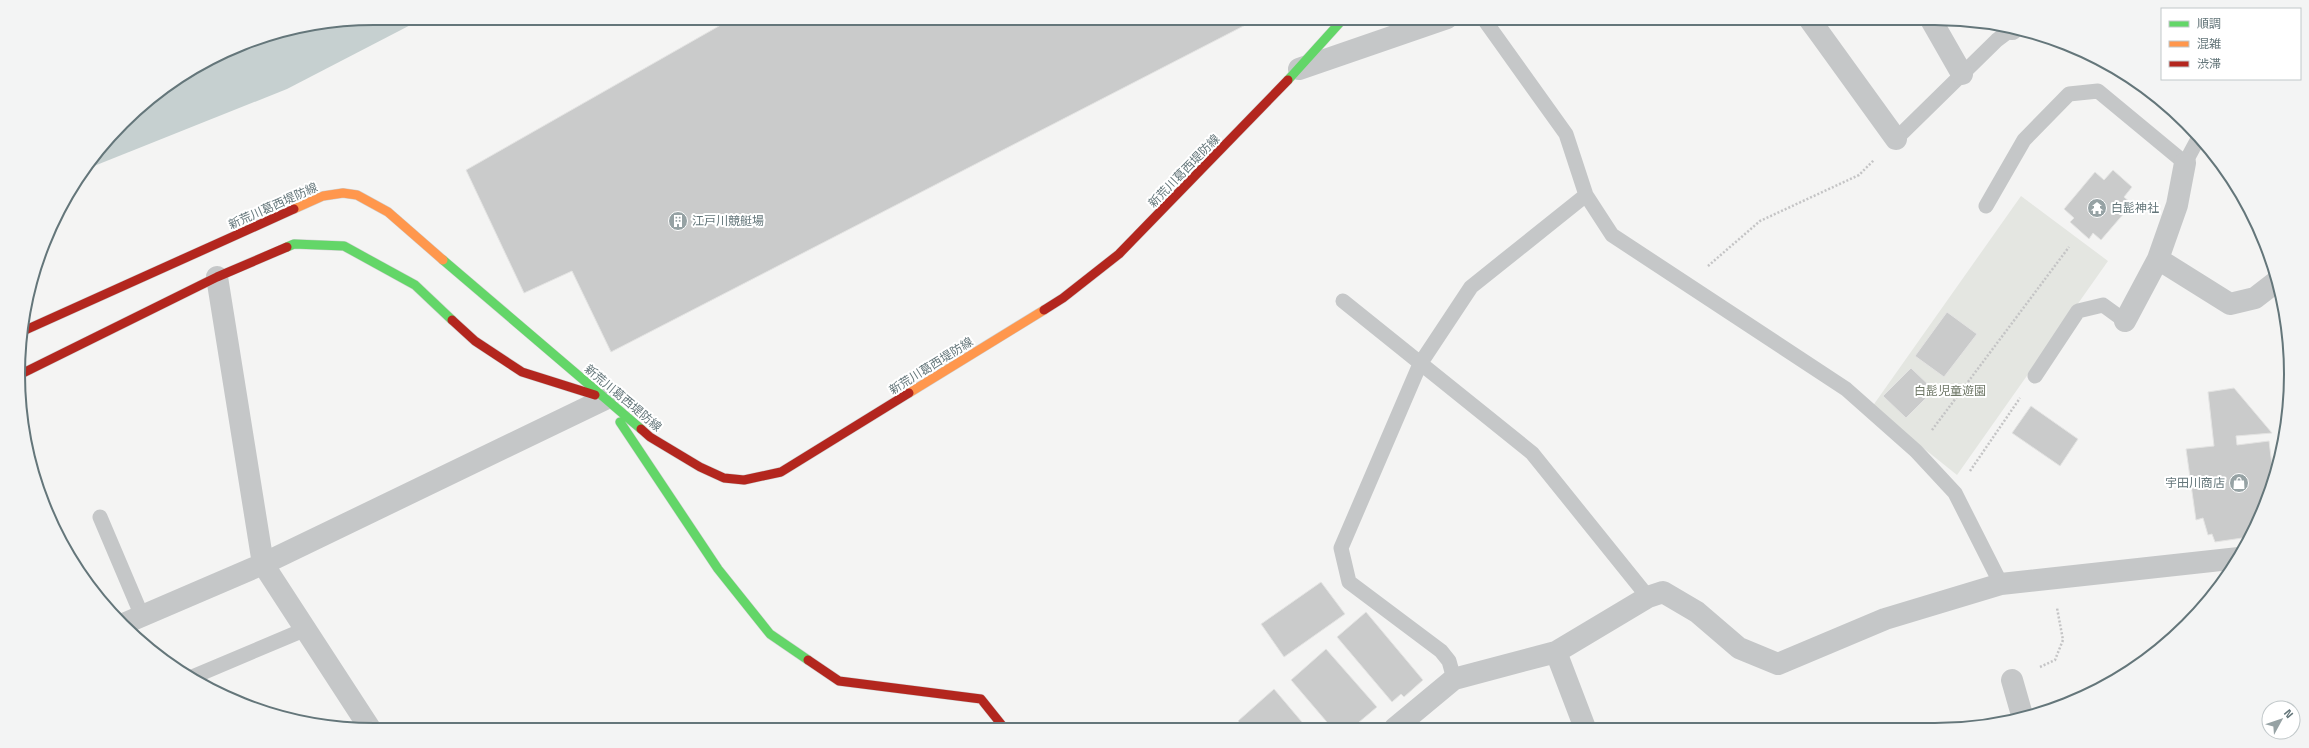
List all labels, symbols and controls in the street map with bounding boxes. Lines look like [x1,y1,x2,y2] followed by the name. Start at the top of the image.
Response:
[2161,8,2301,80] legend
[2197,14,2221,33] text: 順調
[2197,34,2221,53] text: 混雑
[2197,54,2221,73] text: 渋滞
[1143,130,1224,212] street label: 新荒川葛西堤防線
[225,177,321,234] street label: 新荒川葛西堤防線
[2086,197,2108,219] temple icon: 白髭神社
[2111,198,2159,217] place label: 白髭神社
[667,210,689,232] building icon: 江戸川競艇場
[692,211,764,230] place label: 江戸川競艇場
[885,332,976,399] street label: 新荒川葛西堤防線
[580,359,666,436] street label: 新荒川葛西堤防線
[1914,381,1986,400] park label: 白髭児童遊園
[2228,472,2250,494] shop icon: 宇田川商店
[2165,473,2225,492] place label: 宇田川商店
[2261,700,2301,740] north arrow
[2280,706,2297,722] text: N

